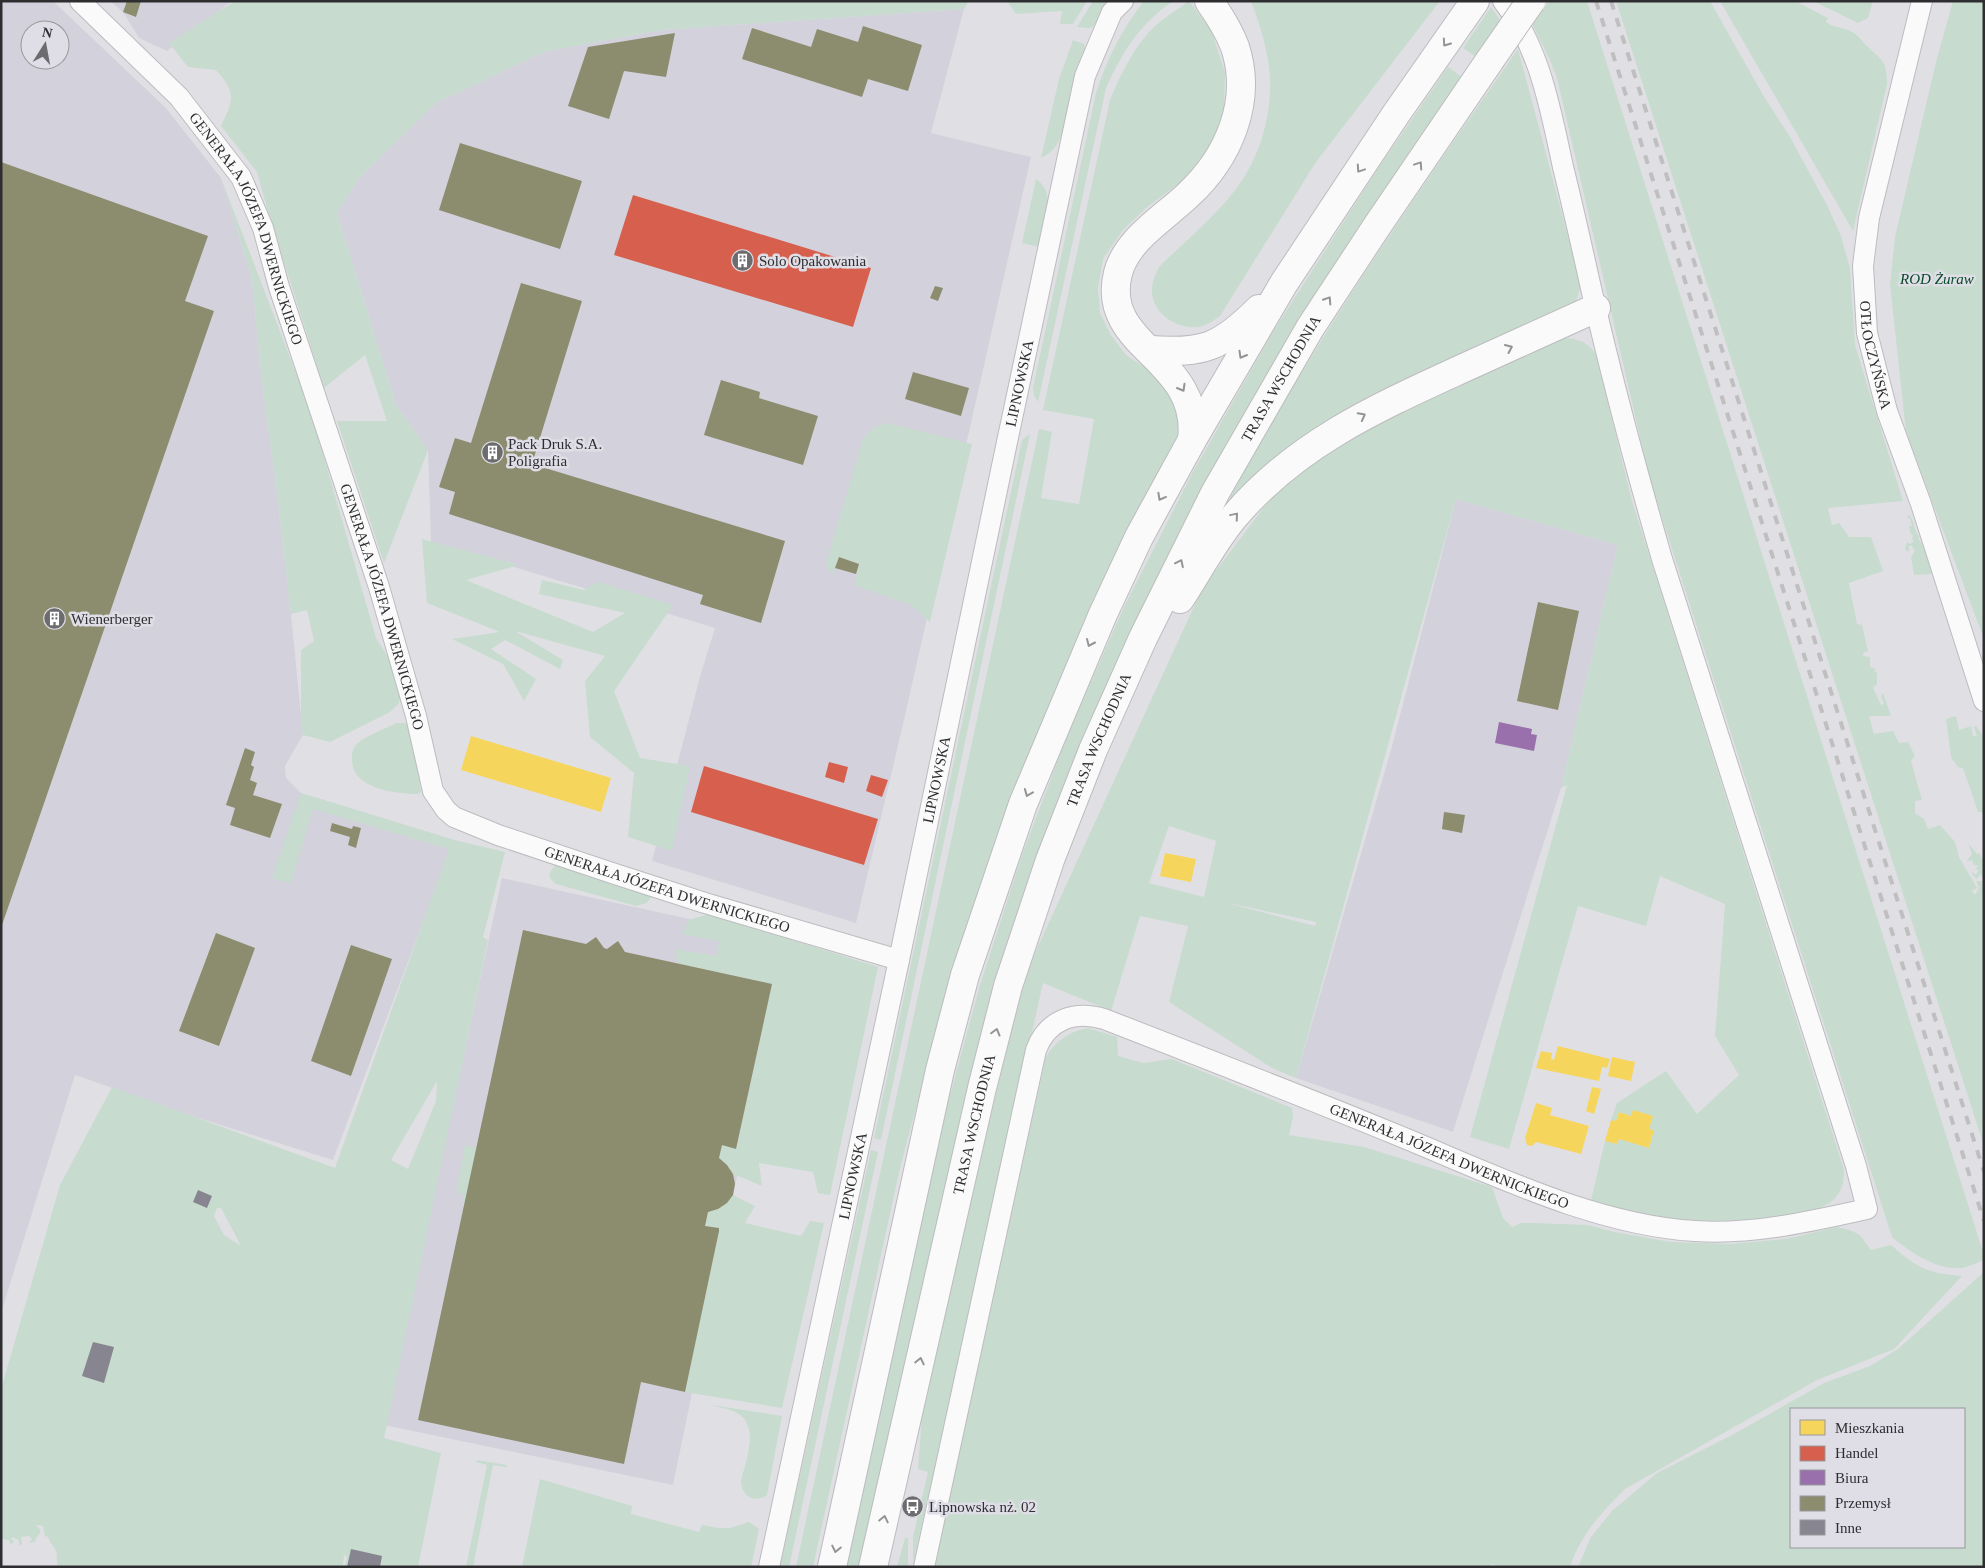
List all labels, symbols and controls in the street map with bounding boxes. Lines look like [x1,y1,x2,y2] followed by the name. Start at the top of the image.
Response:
[20,20,70,70] north arrow
[41,24,54,41] text: N
[1443,37,1452,47] one-way arrow
[186,109,306,347] street label: GENERAŁA JÓZEFA DWERNICKIEGO
[1412,161,1422,170] one-way arrow
[1357,164,1366,173] one-way arrow
[731,249,755,273] building icon: Solo Opakowania
[759,253,866,269] place label: Solo Opakowania
[1899,271,1974,287] park label: ROD Żuraw
[1322,296,1332,305] one-way arrow
[1857,300,1894,411] street label: OTŁOCZYŃSKA
[1238,312,1324,445] street label: TRASA WSCHODNIA
[1002,338,1037,428] street label: LIPNOWSKA
[1504,343,1513,354] one-way arrow
[1238,350,1248,359] one-way arrow
[1175,382,1185,391] one-way arrow
[1357,412,1366,422] one-way arrow
[508,436,602,469] place label: Pack Druk S.A. Poligrafia
[480,441,504,465] building icon: Pack Druk S.A. Poligrafia
[337,482,427,732] street label: GENERAŁA JÓZEFA DWERNICKIEGO
[1157,491,1167,500] one-way arrow
[1230,513,1239,522] one-way arrow
[1174,559,1184,568] one-way arrow
[43,607,67,631] building icon: Wienerberger
[71,611,153,627] place label: Wienerberger
[1086,638,1097,647] one-way arrow
[1064,670,1134,809] street label: TRASA WSCHODNIA
[920,735,953,825] street label: LIPNOWSKA
[1023,788,1033,796] one-way arrow
[542,843,792,936] street label: GENERAŁA JÓZEFA DWERNICKIEGO
[991,1029,1001,1037] one-way arrow
[950,1052,998,1196] street label: TRASA WSCHODNIA
[1327,1100,1571,1212] street label: GENERAŁA JÓZEFA DWERNICKIEGO
[836,1131,870,1221] street label: LIPNOWSKA
[914,1356,925,1365] one-way arrow
[1790,1408,1965,1548] legend
[1835,1420,1904,1436] text: Mieszkania
[1835,1445,1878,1461] text: Handel
[1835,1470,1869,1486] text: Biura
[901,1495,925,1519] bus stop icon: Lipnowska nż. 02
[1835,1495,1892,1511] text: Przemysł
[929,1499,1036,1515] place label: Lipnowska nż. 02
[878,1515,889,1524] one-way arrow
[1835,1520,1862,1536] text: Inne
[831,1545,842,1554] one-way arrow

